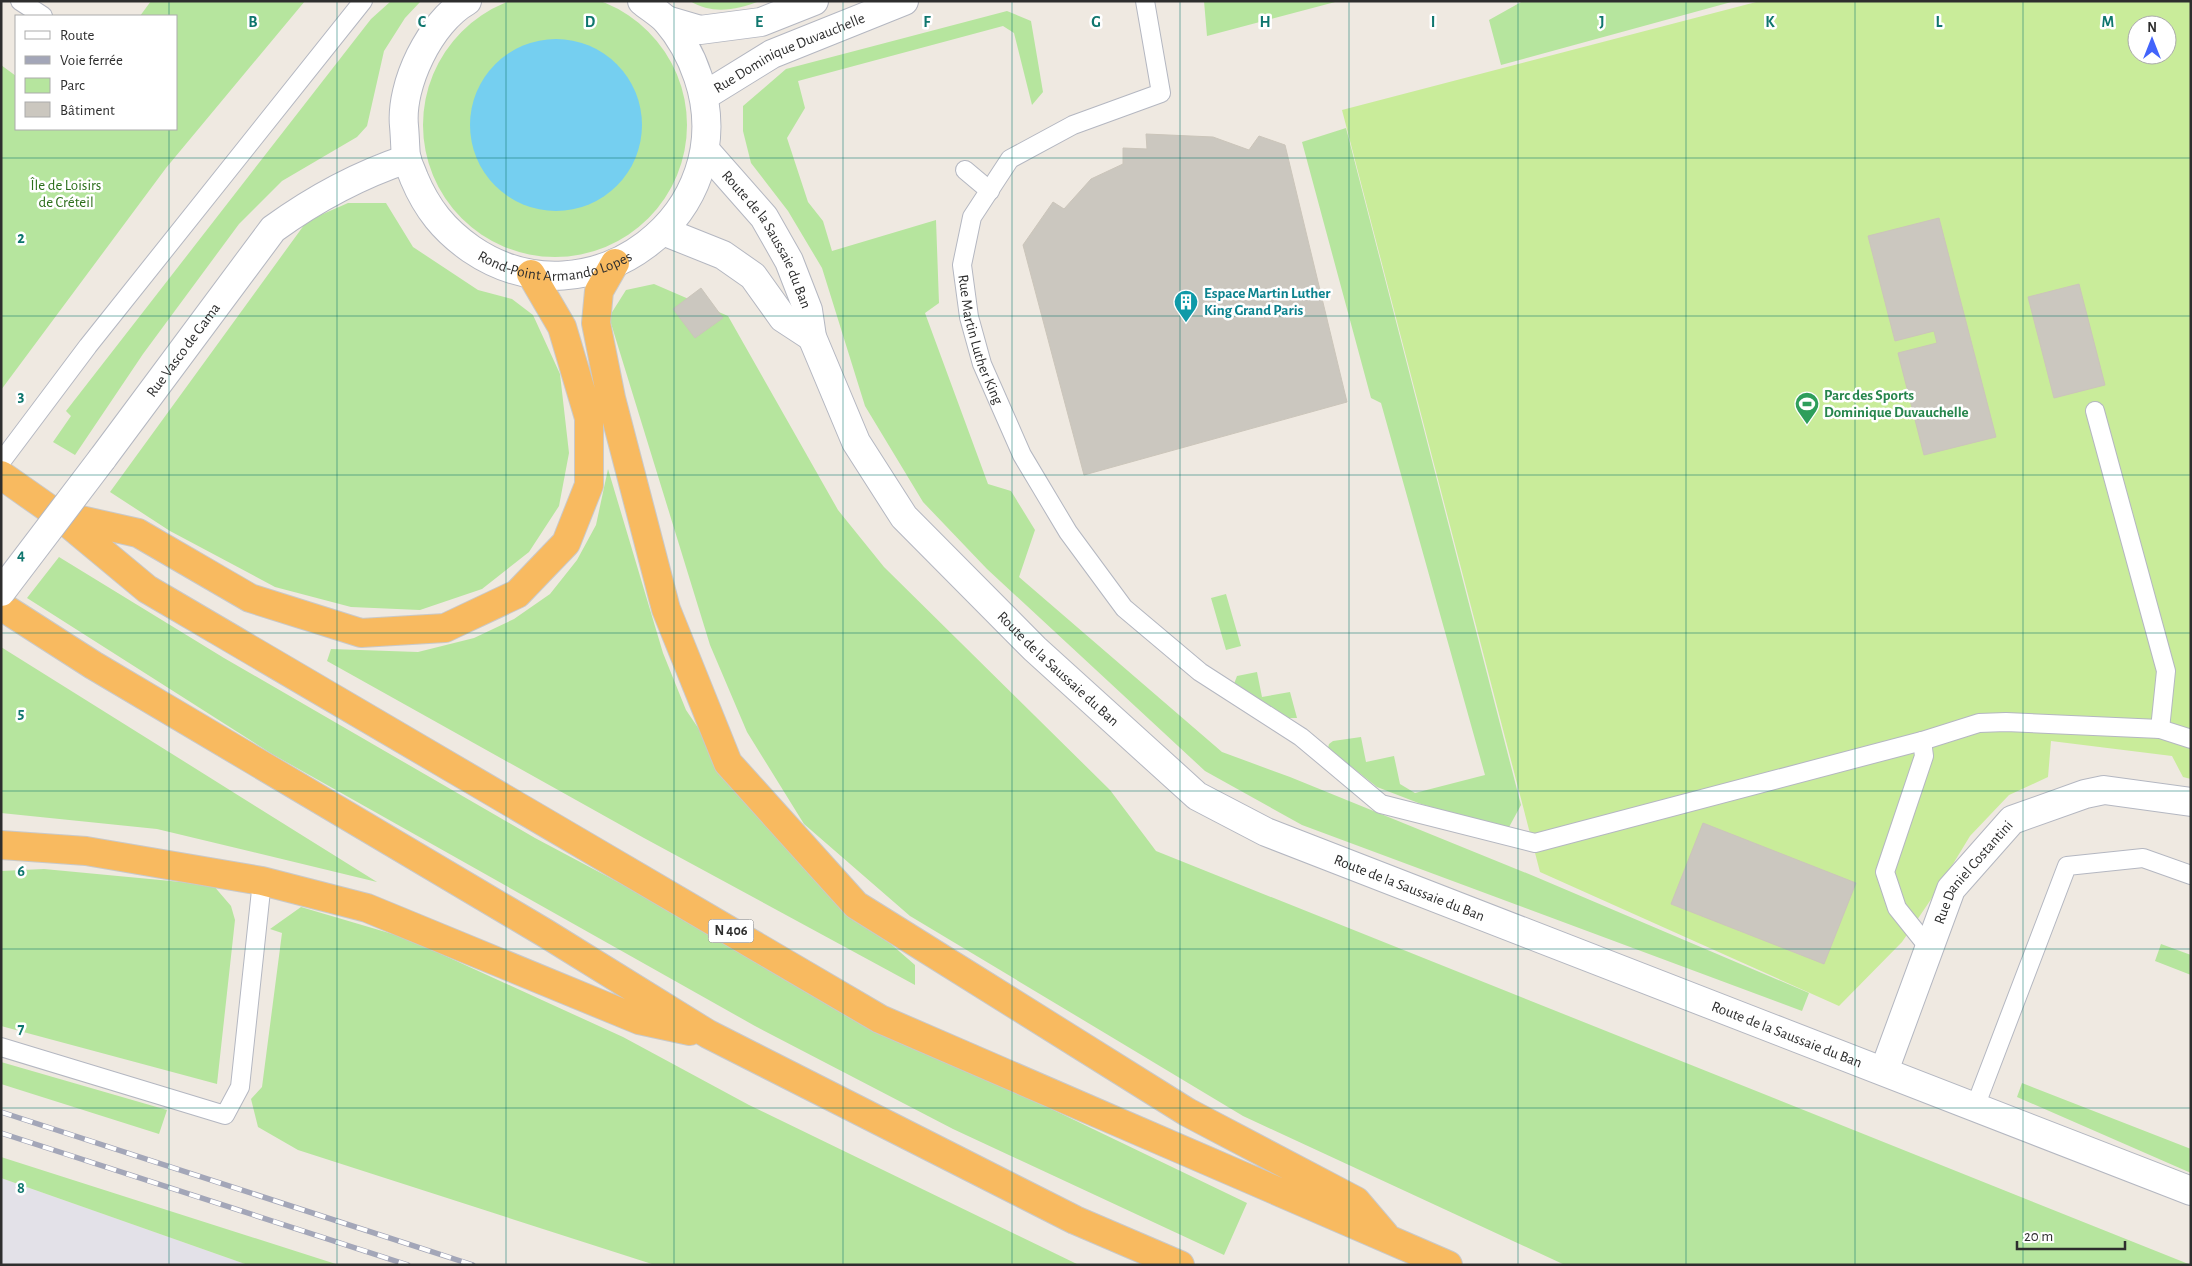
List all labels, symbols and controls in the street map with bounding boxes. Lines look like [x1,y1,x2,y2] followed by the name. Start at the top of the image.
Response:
[711,10,867,96] street label: Rue Dominique Duvauchelle
[248,14,258,30] text: B
[418,14,427,30] text: C
[585,14,596,30] text: D
[755,14,763,30] text: E
[923,14,931,30] text: F
[1091,14,1101,30] text: G
[1259,14,1271,30] text: H
[1431,14,1435,30] text: I
[1599,14,1605,30] text: J
[1765,14,1775,30] text: K
[1936,14,1943,30] text: L
[2102,14,2114,30] text: M
[15,15,178,130] legend
[2127,15,2177,65] north arrow
[2147,21,2157,35] text: N
[60,28,94,43] text: Route
[60,53,123,68] text: Voie ferrée
[60,78,85,93] text: Parc
[60,103,115,118] text: Bâtiment
[719,168,814,311] street label: Route de la Saussaie du Ban
[31,177,101,210] park label: Île de Loisirs de Créteil
[17,230,25,246] text: 2
[477,242,635,260] street label: Rond-Point Armando Lopes
[475,248,634,283] text: Rond-Point Armando Lopes
[956,274,1007,407] street label: Rue Martin Luther King
[1204,286,1331,318] place label: Espace Martin Luther King Grand Paris
[1173,289,1199,323] building icon: Espace Martin Luther King Grand Paris
[144,300,223,400] street label: Rue Vasco de Gama
[18,388,25,404] text: 3
[1824,388,1969,420] place label: Parc des Sports Dominique Duvauchelle
[1794,391,1820,425] sports icon: Parc des Sports Dominique Duvauchelle
[17,547,25,563] text: 4
[995,608,1122,729] street label: Route de la Saussaie du Ban
[18,705,25,721] text: 5
[1931,817,2016,926] street label: Rue Daniel Costantini
[1332,852,1487,924] street label: Route de la Saussaie du Ban
[17,863,25,879] text: 6
[708,919,754,942] road number: N 406
[1710,998,1864,1070] street label: Route de la Saussaie du Ban
[18,1021,25,1037] text: 7
[17,1180,25,1196] text: 8
[2017,1218,2124,1250] scale bar
[2024,1229,2053,1244] text: 20 m

